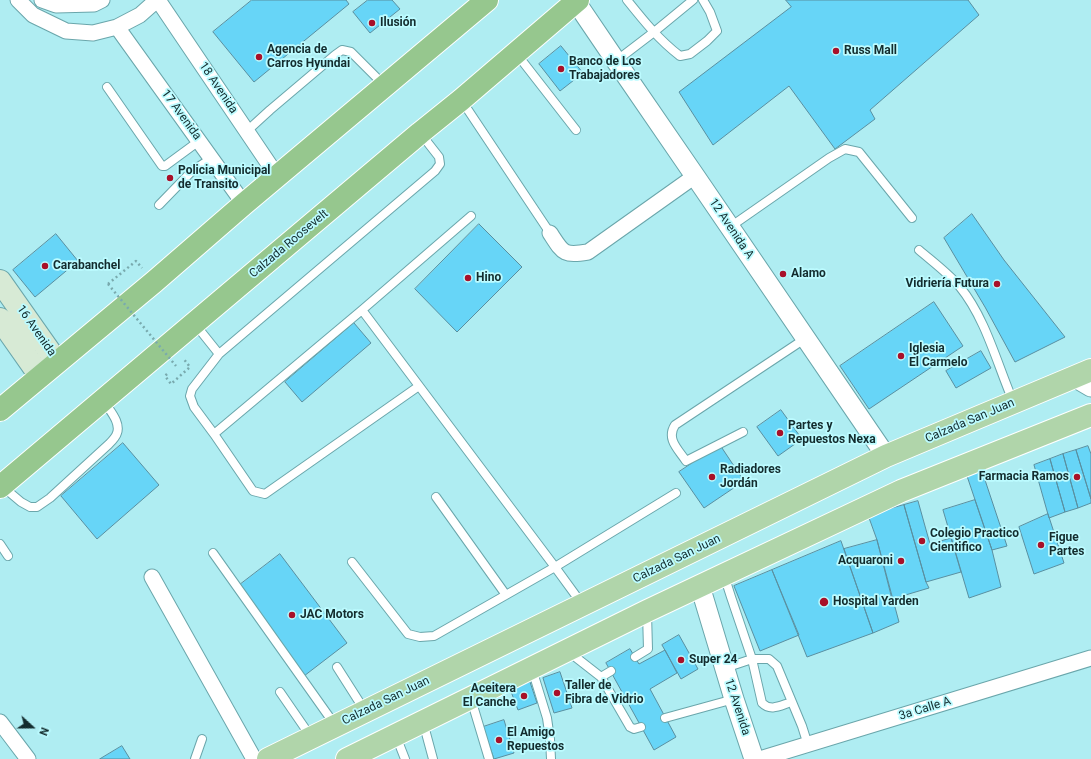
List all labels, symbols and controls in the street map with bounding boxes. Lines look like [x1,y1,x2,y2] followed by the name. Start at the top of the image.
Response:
[380,16,416,30] place label: Ilusión
[367,18,377,28] marker: Ilusión
[267,43,350,71] place label: Agencia de Carros Hyundai
[844,44,897,58] place label: Russ Mall
[831,46,841,56] marker: Russ Mall
[254,52,264,62] marker: Agencia de Carros Hyundai
[569,55,641,83] place label: Banco de Los Trabajadores
[196,60,240,116] street label: 18 Avenida
[556,64,566,74] marker: Banco de Los Trabajadores
[158,87,204,143] street label: 17 Avenida
[178,164,271,192] place label: Policia Municipal de Transito
[165,173,175,183] marker: Policia Municipal de Transito
[706,196,756,262] street label: 12 Avenida A
[247,207,331,281] street label: Calzada Roosevelt
[53,259,120,273] place label: Carabanchel
[40,261,50,271] marker: Carabanchel
[791,267,826,281] place label: Alamo
[778,269,788,279] marker: Alamo
[476,271,501,285] place label: Hino
[463,273,473,283] marker: Hino
[906,277,989,291] place label: Vidriería Futura
[992,279,1002,289] marker: Vidriería Futura
[13,303,59,359] street label: 16 Avenida
[909,342,967,370] place label: Iglesia El Carmelo
[896,351,906,361] marker: Iglesia El Carmelo
[923,396,1017,446] street label: Calzada San Juan
[788,419,876,447] place label: Partes y Repuestos Nexa
[775,428,785,438] marker: Partes y Repuestos Nexa
[720,463,781,491] place label: Radiadores Jordán
[979,470,1069,484] place label: Farmacia Ramos
[707,472,717,482] marker: Radiadores Jordán
[1072,472,1082,482] marker: Farmacia Ramos
[930,527,1019,555] place label: Colegio Practico Cientifico
[1049,531,1084,559] place label: Figue Partes
[631,532,723,586] street label: Calzada San Juan
[917,536,927,546] marker: Colegio Practico Cientifico
[1036,540,1046,550] marker: Figue Partes
[838,554,893,568] place label: Acquaroni
[896,556,906,566] marker: Acquaroni
[833,595,919,609] place label: Hospital Yarden
[818,596,830,608] marker: Hospital Yarden
[300,608,364,622] place label: JAC Motors
[287,610,297,620] marker: JAC Motors
[689,653,737,667] place label: Super 24
[676,655,686,665] marker: Super 24
[340,674,432,728] street label: Calzada San Juan
[721,677,753,737] street label: 12 Avenida
[565,679,643,707] place label: Taller de Fibra de Vidrio
[463,682,516,710] place label: Aceitera El Canche
[552,688,562,698] marker: Taller de Fibra de Vidrio
[519,691,529,701] marker: Aceitera El Canche
[897,694,953,724] street label: 3a Calle A
[12,707,52,747] north arrow
[36,726,51,737] text: N
[507,726,564,754] place label: El Amigo Repuestos
[494,735,504,745] marker: El Amigo Repuestos

